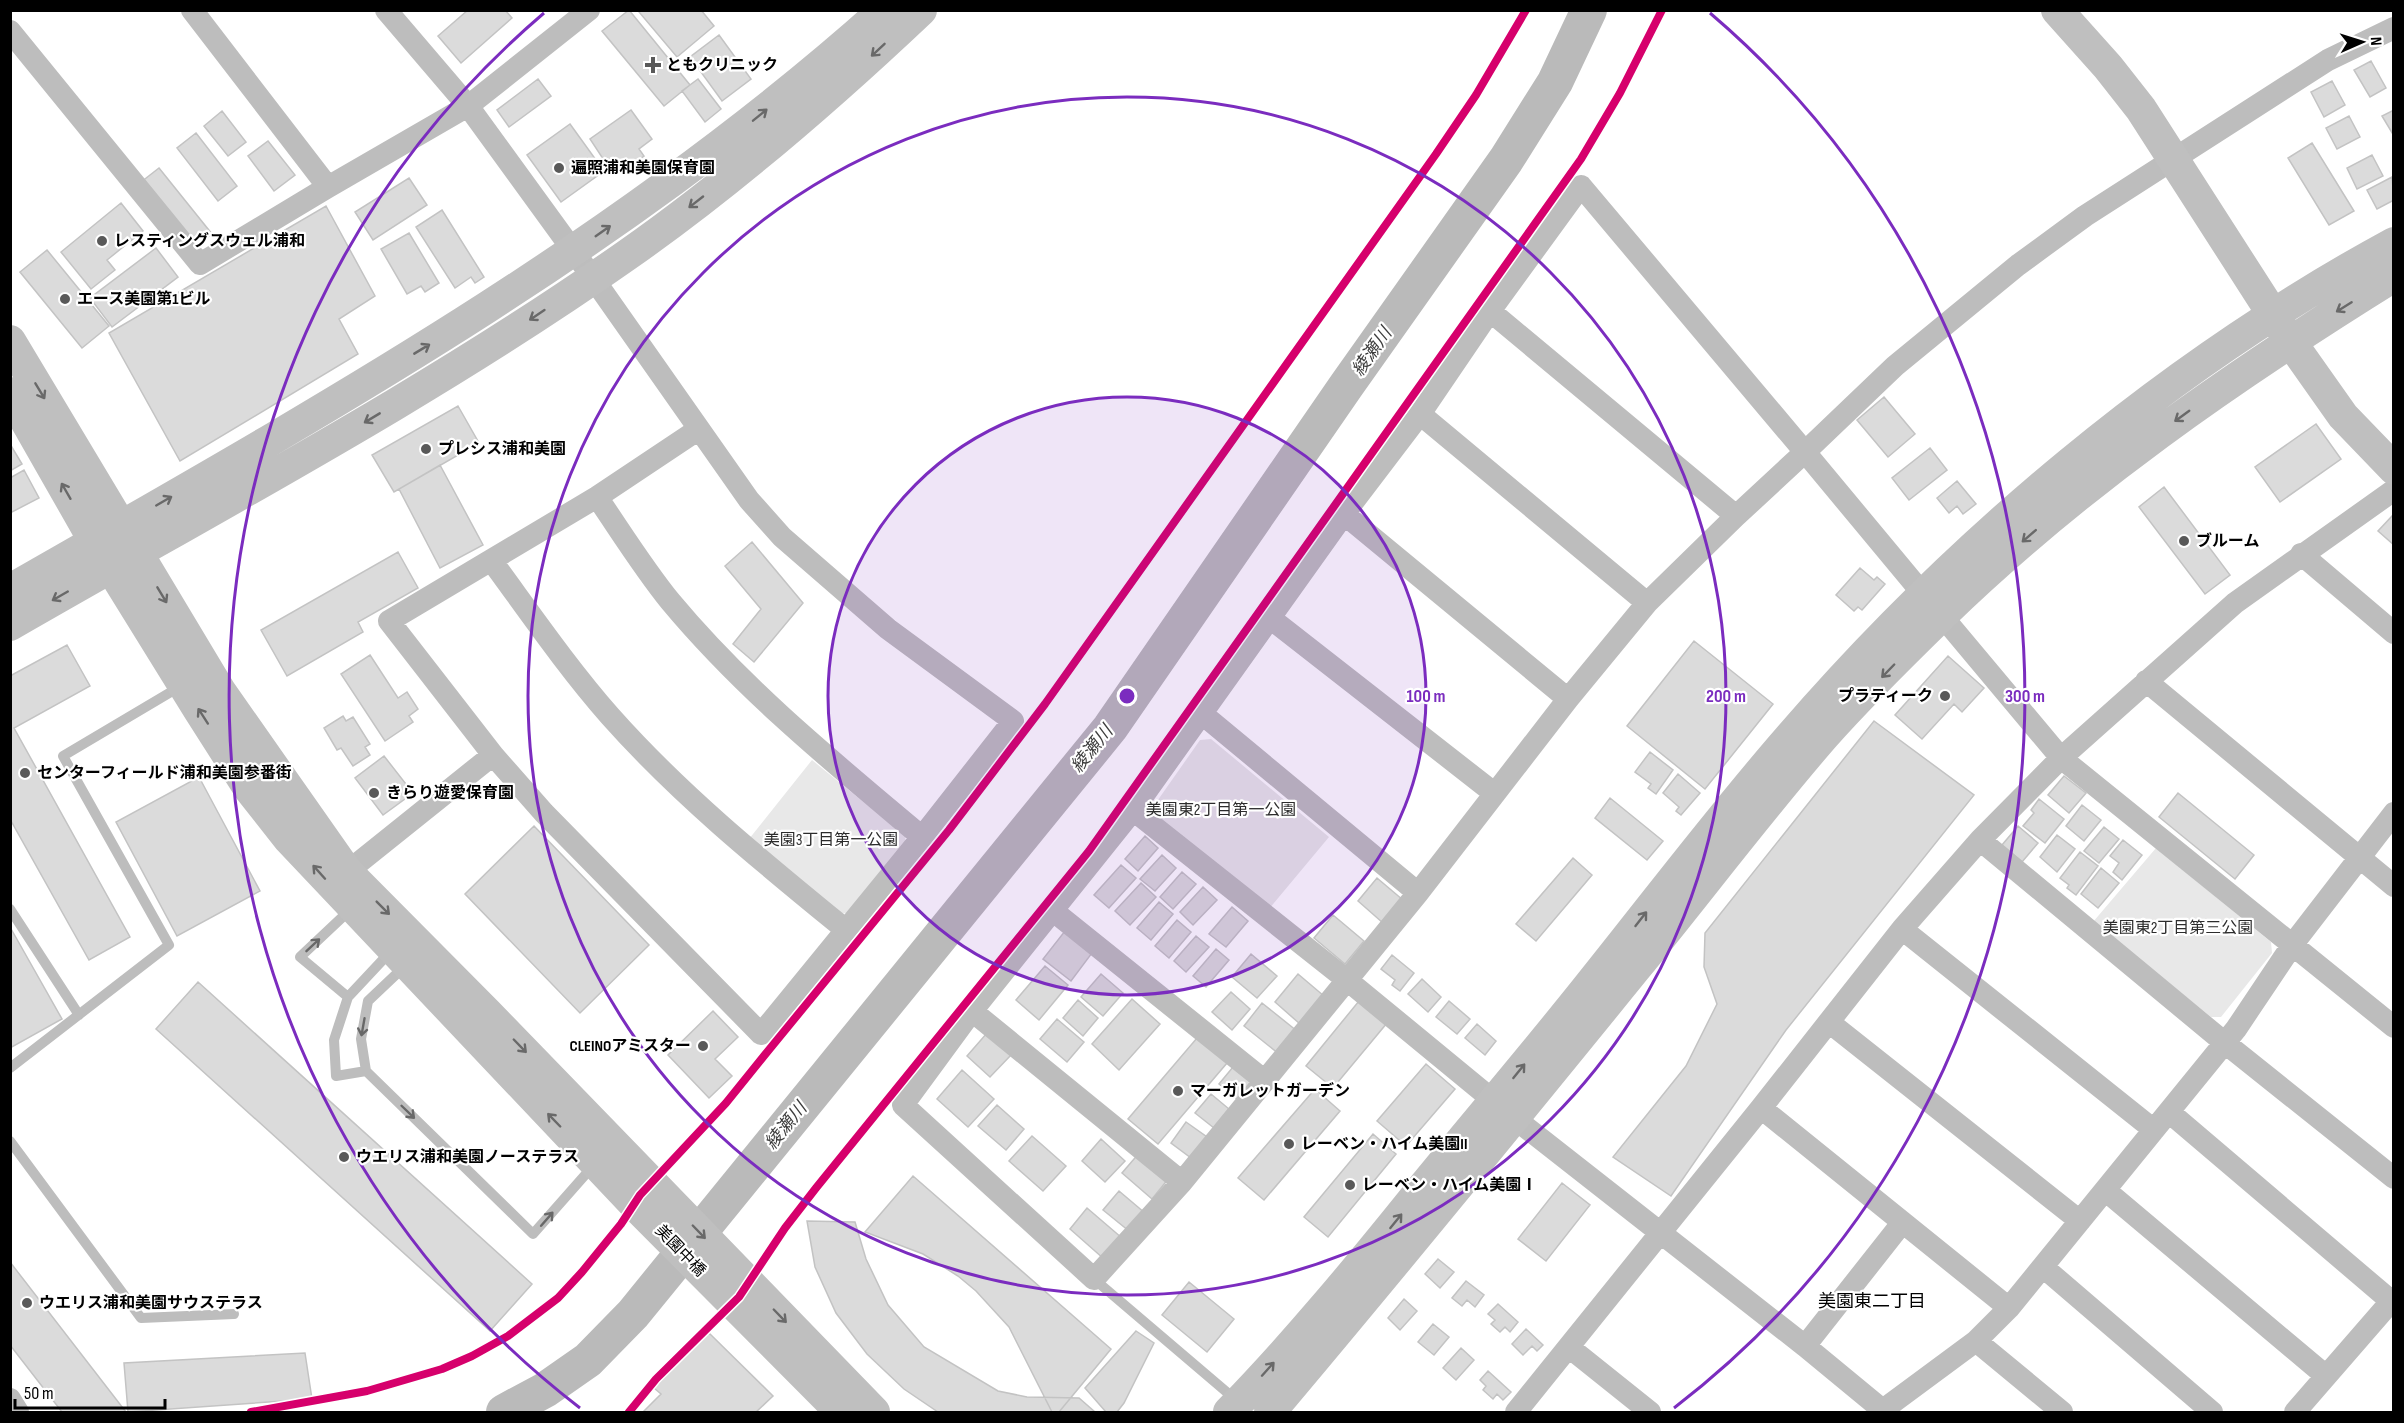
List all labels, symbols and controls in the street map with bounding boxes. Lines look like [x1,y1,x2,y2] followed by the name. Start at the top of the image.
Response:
[2332,12,2392,72] north arrow
[2366,37,2385,46] text: N
[871,43,886,58] one-way arrow
[644,56,662,74] marker: ともクリニック
[666,56,778,75] place label: ともクリニック
[752,109,768,122] one-way arrow
[571,158,715,178] place label: 遍照浦和美園保育園
[552,161,566,175] marker: 遍照浦和美園保育園
[688,195,704,208] one-way arrow
[594,225,611,237] one-way arrow
[114,231,305,251] place label: レスティングスウェル浦和
[95,234,109,248] marker: レスティングスウェル浦和
[77,290,210,309] place label: エース美園第1ビル
[58,292,72,306] marker: エース美園第1ビル
[2336,302,2353,314] one-way arrow
[529,309,546,321] one-way arrow
[1348,322,1397,380] water label: 綾瀬川
[413,343,430,355] one-way arrow
[35,382,47,399] one-way arrow
[2174,409,2190,422] one-way arrow
[364,412,381,424] one-way arrow
[438,439,566,459] place label: プレシス浦和美園
[419,442,433,456] marker: プレシス浦和美園
[60,483,72,500] one-way arrow
[155,495,172,507] one-way arrow
[2021,530,2037,543] one-way arrow
[2196,532,2260,551] place label: ブルーム
[2177,534,2191,548] marker: ブルーム
[156,586,168,603] one-way arrow
[52,591,70,602] one-way arrow
[1880,663,1895,678] one-way arrow
[1117,686,1137,706] centre of rings
[1407,686,1446,707] text: 100 m
[1706,686,1746,707] text: 200 m
[2005,686,2045,707] text: 300 m
[1838,687,1933,706] place label: プラティーク
[1938,689,1952,703] marker: プラティーク
[196,708,208,725] one-way arrow
[1067,720,1118,777] water label: 綾瀬川
[37,763,292,783] place label: センターフィールド浦和美園参番街
[18,766,32,780] marker: センターフィールド浦和美園参番街
[386,783,514,803] place label: きらり遊愛保育園
[367,786,381,800] marker: きらり遊愛保育園
[1146,801,1296,820] park label: 美園東2丁目第一公園
[764,831,898,850] park label: 美園3丁目第一公園
[312,865,326,880] one-way arrow
[375,900,390,915] one-way arrow
[1635,911,1648,927] one-way arrow
[2103,919,2253,938] park label: 美園東2丁目第三公園
[305,938,320,952] one-way arrow
[357,1017,368,1037] one-way arrow
[569,1037,691,1056] place label: CLEINOアミスター
[512,1039,527,1054] one-way arrow
[696,1039,710,1053] marker: CLEINOアミスター
[1512,1063,1525,1079] one-way arrow
[1190,1082,1350,1101] place label: マーガレットガーデン
[1171,1084,1185,1098] marker: マーガレットガーデン
[761,1097,812,1154] water label: 綾瀬川
[400,1105,415,1119] one-way arrow
[547,1113,561,1128] one-way arrow
[1301,1135,1467,1154] place label: レーベン・ハイム美園II
[1282,1137,1296,1151] marker: レーベン・ハイム美園II
[356,1147,579,1167] place label: ウエリス浦和美園ノーステラス
[337,1150,351,1164] marker: ウエリス浦和美園ノーステラス
[1362,1176,1537,1195] place label: レーベン・ハイム美園Ⅰ
[1343,1178,1357,1192] marker: レーベン・ハイム美園Ⅰ
[540,1211,554,1226] one-way arrow
[1389,1214,1402,1230] one-way arrow
[651,1221,709,1281] street label: 美園中橋
[692,1225,706,1240] one-way arrow
[1818,1291,1926,1312] district label: 美園東二丁目
[39,1293,263,1313] place label: ウエリス浦和美園サウステラス
[20,1296,34,1310] marker: ウエリス浦和美園サウステラス
[773,1309,787,1324] one-way arrow
[1261,1362,1275,1377] one-way arrow
[15,1372,165,1410] scale bar
[24,1383,54,1404] text: 50 m

